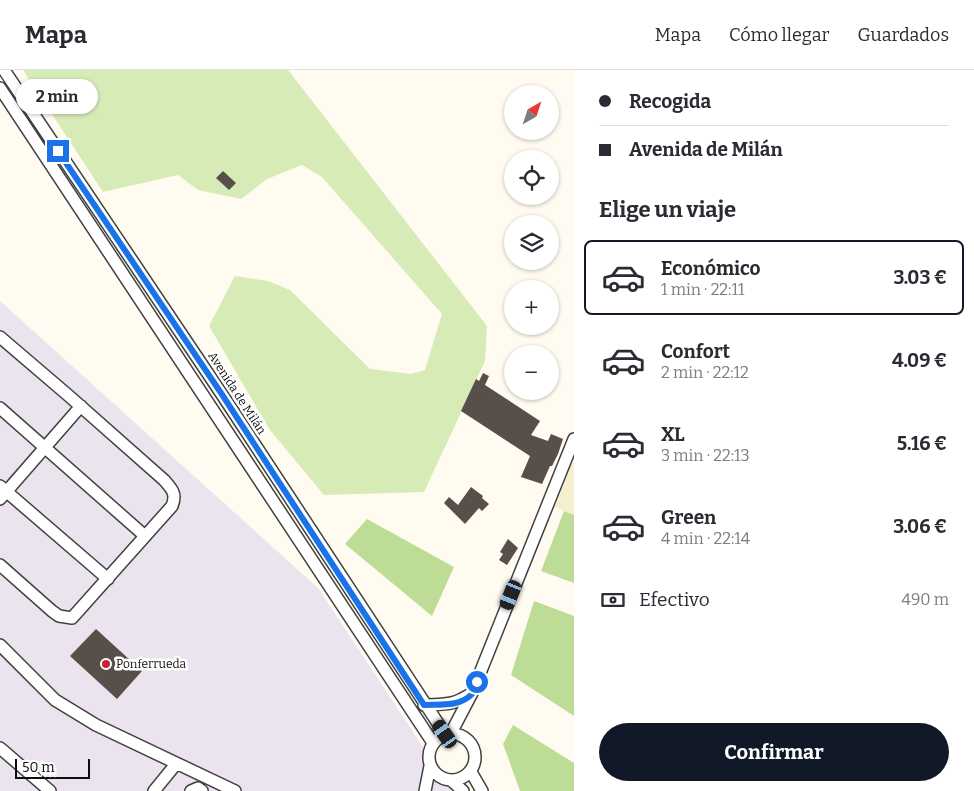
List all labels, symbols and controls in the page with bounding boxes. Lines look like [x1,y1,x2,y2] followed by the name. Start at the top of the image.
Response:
[25,21,87,49] text: Mapa
[655,24,701,46] text: Mapa
[729,24,830,46] text: Cómo llegar
[858,24,949,46] text: Guardados
[17,78,99,114] callout: 2 min
[504,85,559,140] north arrow
[504,85,559,400] map controls
[36,87,78,106] text: 2 min
[629,90,711,113] text: Recogida
[629,138,783,161] text: Avenida de Milán
[47,140,69,162] route end
[504,150,559,205] button: locate
[599,196,736,223] text: Elige un viaje
[504,215,559,270] button: layers
[601,255,646,300] icon: car
[661,257,761,280] text: Económico
[894,266,947,289] text: 3.03 €
[504,280,559,335] button: +
[661,280,744,299] text: 1 min · 22:11
[601,338,646,383] icon: car
[661,340,730,363] text: Confort
[504,345,559,400] button: −
[205,349,269,437] street label: Avenida de Milán
[892,349,947,372] text: 4.09 €
[661,363,749,382] text: 2 min · 22:12
[601,421,646,466] icon: car
[661,423,685,446] text: XL
[897,432,947,455] text: 5.16 €
[661,446,750,465] text: 3 min · 22:13
[601,504,646,549] icon: car
[661,506,716,529] text: Green
[893,515,947,538] text: 3.06 €
[661,529,750,548] text: 4 min · 22:14
[498,578,523,612] car
[599,586,627,614] icon: cash
[639,588,710,611] text: Efectivo
[902,590,949,609] text: 490 m
[116,657,186,671] place label: Ponferrueda
[100,658,112,670] marker: Ponferrueda
[466,671,488,693] route start
[430,717,459,751] car
[599,723,949,781] button: Confirmar
[15,756,90,779] scale bar
[22,759,55,776] text: 50 m

